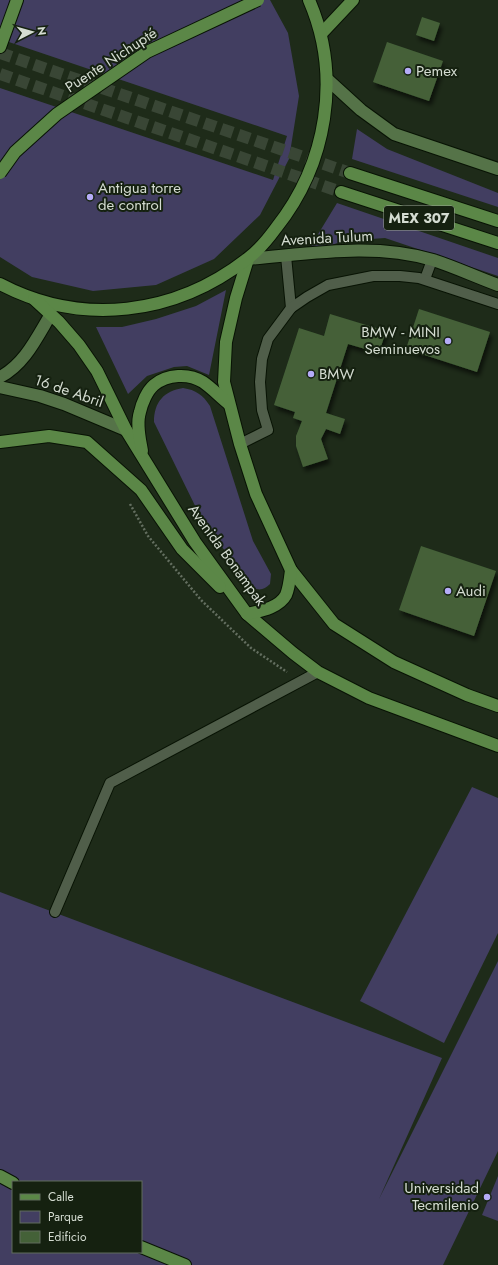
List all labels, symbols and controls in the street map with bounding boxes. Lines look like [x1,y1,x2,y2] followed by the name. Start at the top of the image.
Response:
[12,12,52,52] north arrow
[61,22,161,98] street label: Puente Nichupté
[34,26,50,36] text: N
[416,60,458,82] place label: Pemex
[403,66,413,76] marker: Pemex
[98,177,181,216] place label: Antigua torre de control
[85,192,95,202] marker: Antigua torre de control
[384,206,454,230] road number: MEX 307
[281,225,373,251] street label: Avenida Tulum
[361,321,440,360] place label: BMW - MINI Seminuevos
[443,336,453,346] marker: BMW - MINI Seminuevos
[319,363,355,385] place label: BMW
[32,369,106,413] street label: 16 de Abril
[306,369,316,379] marker: BMW
[183,500,272,611] street label: Avenida Bonampak
[456,580,486,602] place label: Audi
[443,586,453,596] marker: Audi
[404,1177,479,1216] place label: Universidad Tecmilenio
[12,1181,142,1253] legend
[48,1188,74,1206] text: Calle
[482,1192,492,1202] marker: Universidad Tecmilenio
[48,1208,83,1226] text: Parque
[48,1228,87,1246] text: Edificio

